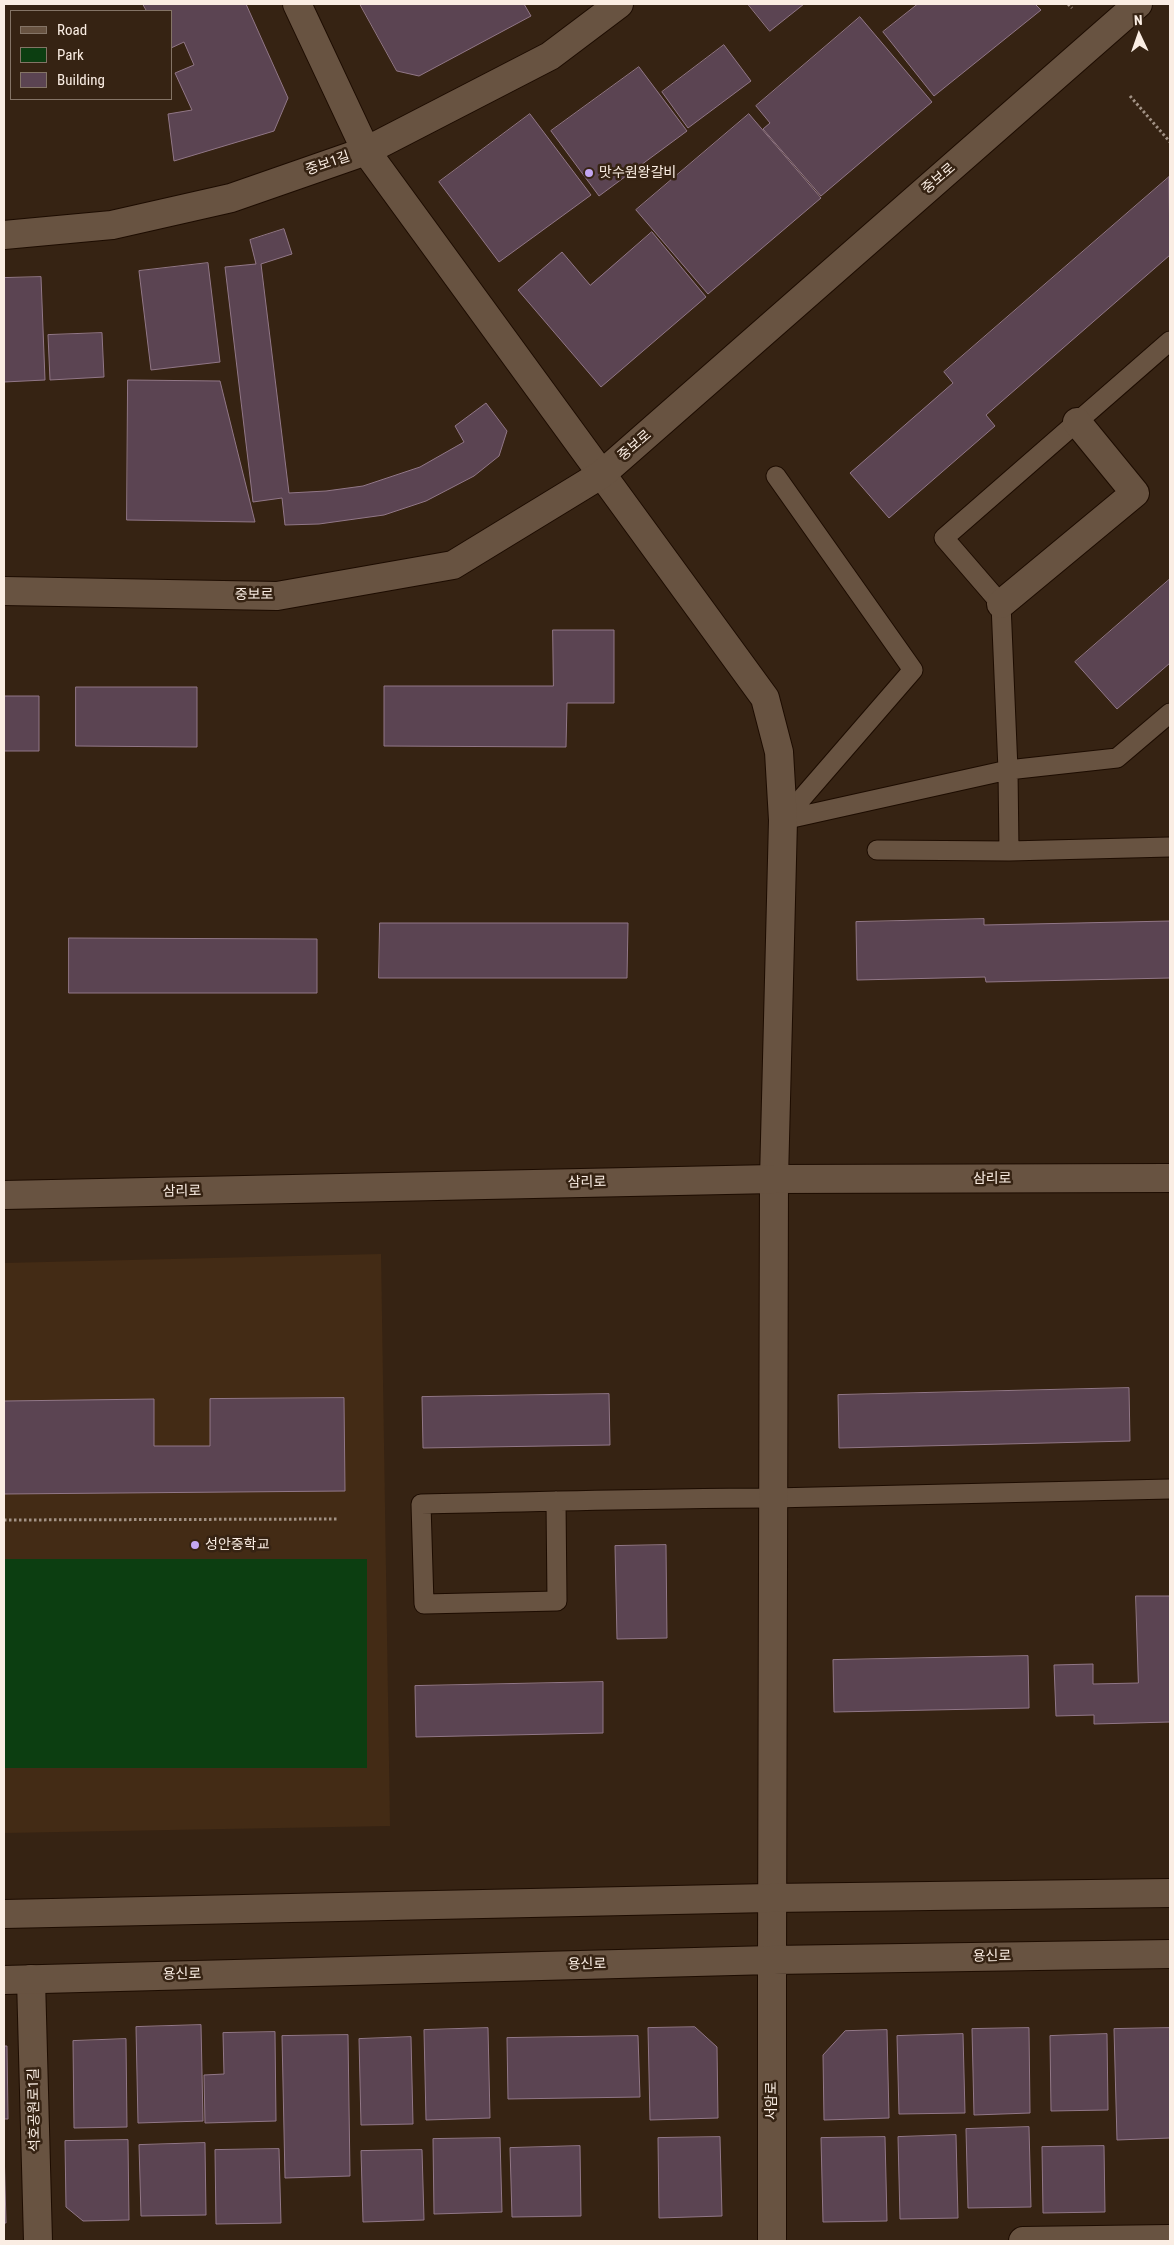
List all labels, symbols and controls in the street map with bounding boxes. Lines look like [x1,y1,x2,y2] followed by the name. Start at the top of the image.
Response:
[10,10,172,100] legend
[1114,10,1164,60] north arrow
[1134,12,1143,28] text: N
[57,21,87,39] text: Road
[57,46,84,64] text: Park
[57,71,105,89] text: Building
[304,149,352,179] street label: 중보1길
[919,160,959,198] street label: 중보로
[599,165,676,181] place label: 맛수원왕갈비
[583,167,595,179] marker: 맛수원왕갈비
[615,427,655,465] street label: 중보로
[235,587,273,603] street label: 중보로
[973,1171,1011,1187] street label: 삼리로
[568,1174,606,1192] street label: 삼리로
[163,1183,201,1201] street label: 삼리로
[205,1537,269,1553] place label: 성안중학교
[189,1539,201,1551] marker: 성안중학교
[973,1948,1011,1966] street label: 용신로
[568,1956,606,1974] street label: 용신로
[163,1966,201,1984] street label: 용신로
[26,2068,44,2152] street label: 석호공원로1길
[764,2082,780,2120] street label: 서암로

